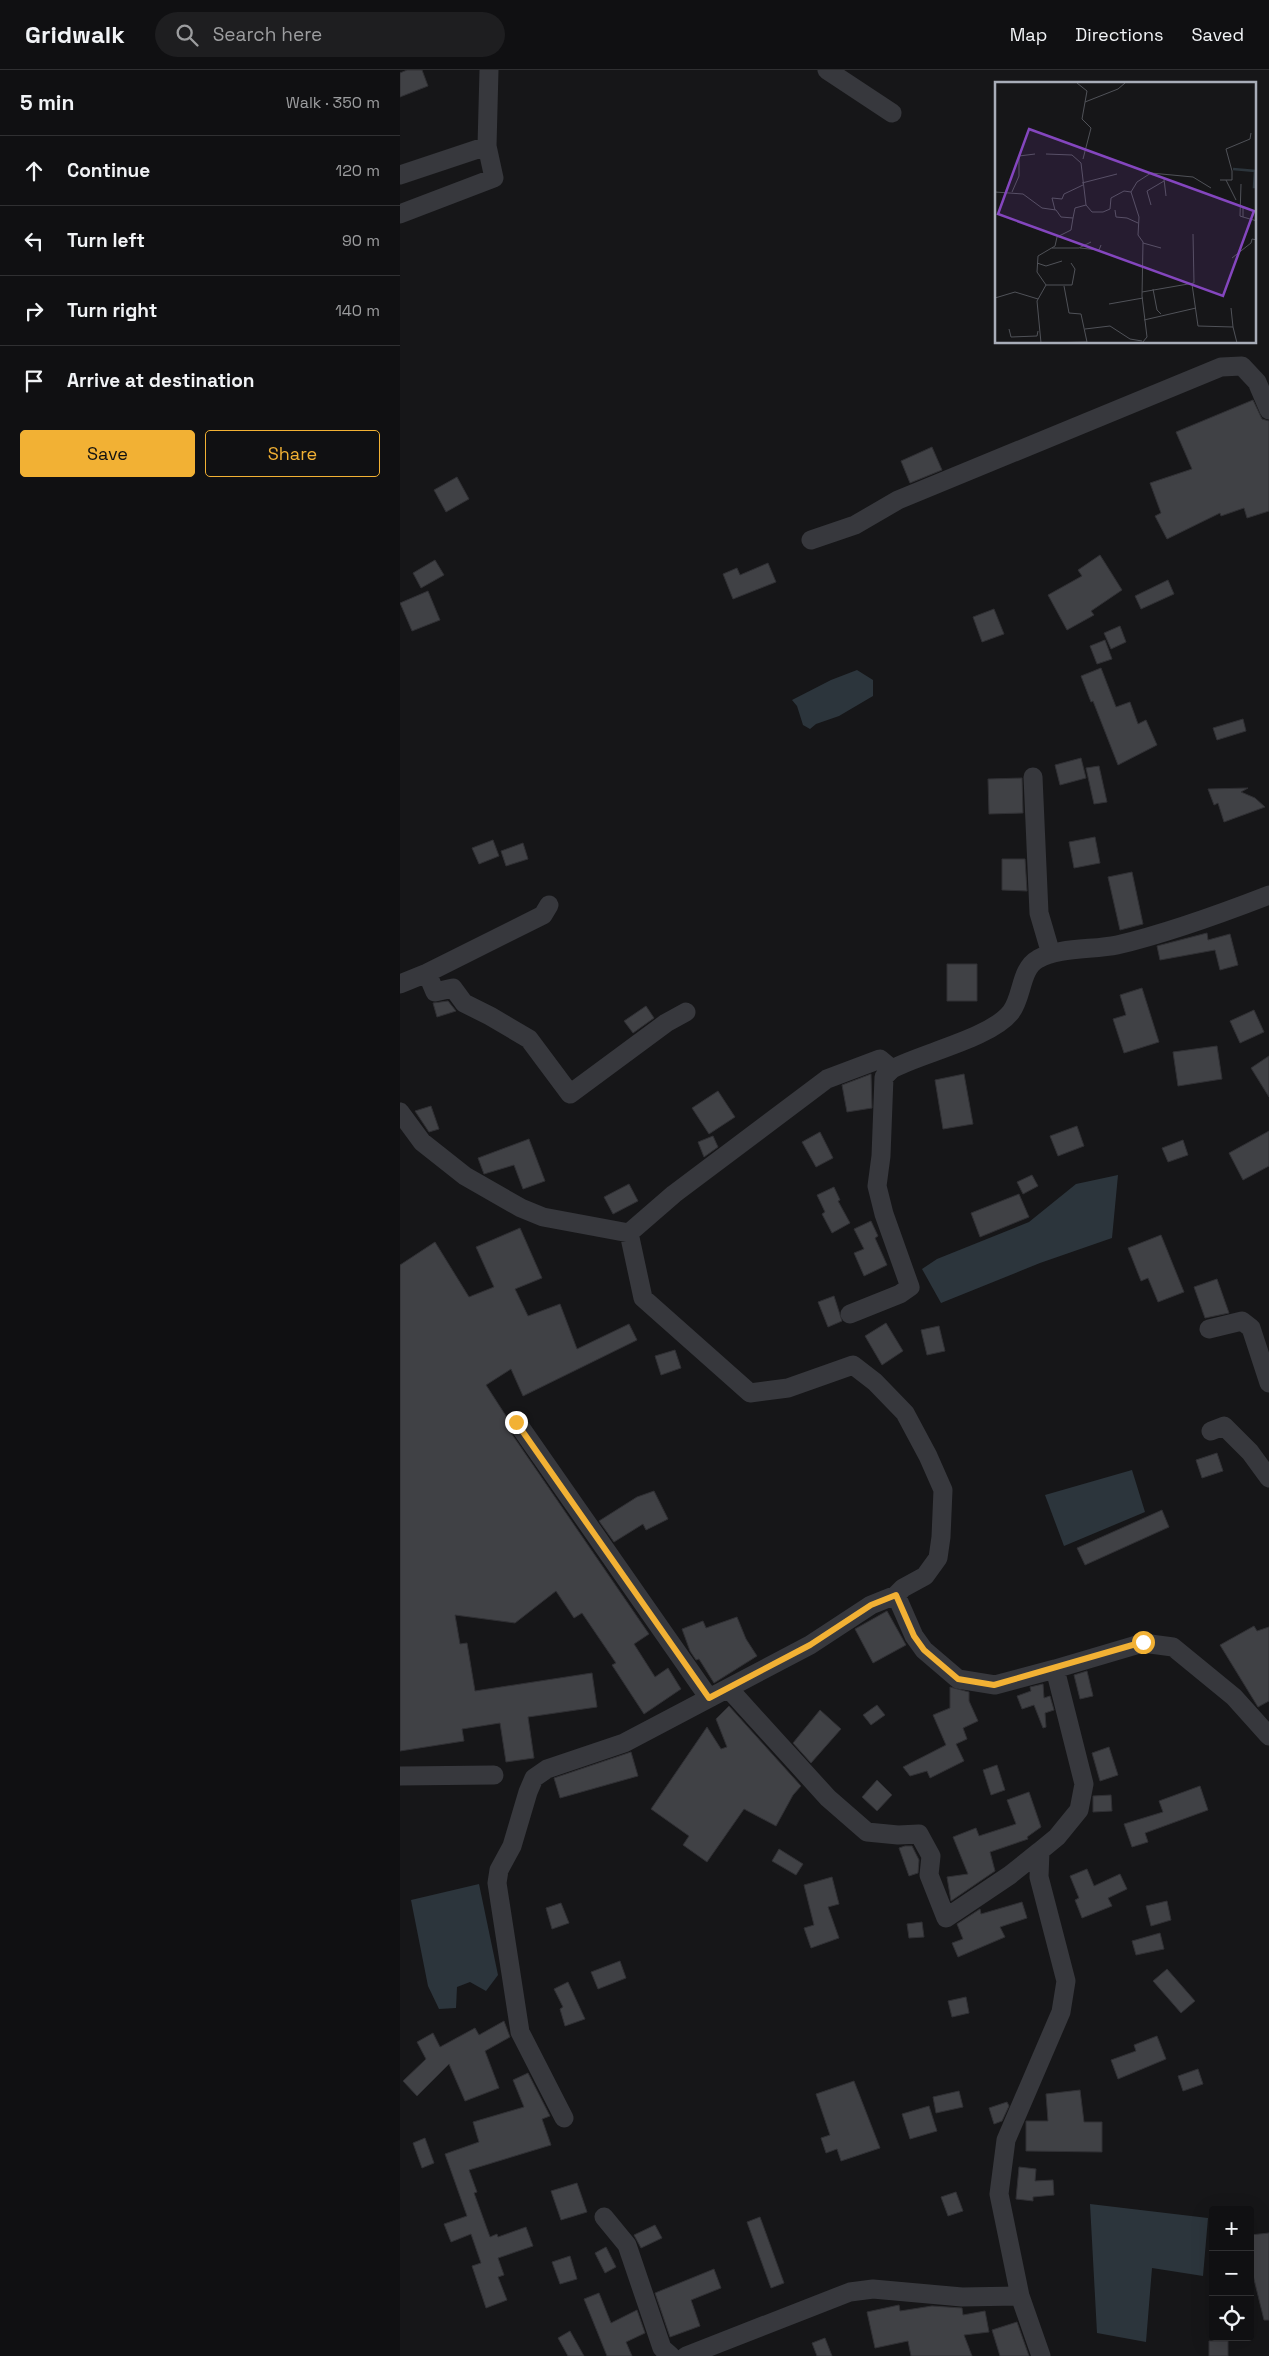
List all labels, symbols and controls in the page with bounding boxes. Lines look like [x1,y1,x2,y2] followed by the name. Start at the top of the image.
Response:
[155,12,505,57] search box
[25,19,125,50] text: Gridwalk
[173,21,201,49] icon: search
[213,22,322,47] text: Search here
[1010,23,1047,46] text: Map
[1075,23,1164,46] text: Directions
[1192,23,1244,46] text: Saved
[995,82,1256,344] inset map
[20,89,74,116] text: 5 min
[286,92,380,113] text: Walk · 350 m
[20,157,48,185] icon: ahead
[67,158,150,183] text: Continue
[336,160,380,181] text: 120 m
[20,227,48,255] icon: left
[67,228,145,253] text: Turn left
[342,230,380,251] text: 90 m
[20,297,48,325] icon: right
[67,298,157,323] text: Turn right
[335,300,380,321] text: 140 m
[20,367,48,395] icon: arrive
[67,368,255,393] text: Arrive at destination
[20,430,195,477] button: Save
[205,430,380,477] button: Share
[505,1411,528,1434] route end
[1132,1631,1155,1654] route start
[1209,2206,1254,2341] map controls
[1209,2206,1254,2251] button: +
[1209,2251,1254,2296] button: −
[1209,2296,1254,2341] button: locate

